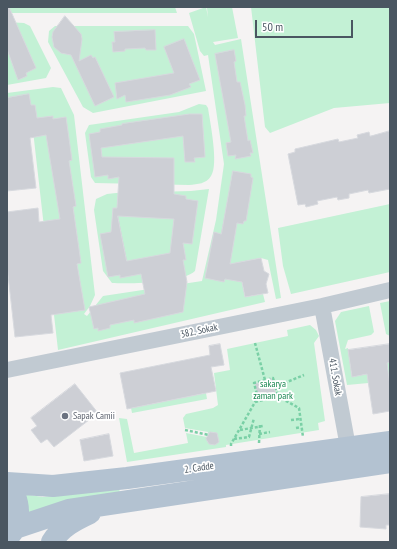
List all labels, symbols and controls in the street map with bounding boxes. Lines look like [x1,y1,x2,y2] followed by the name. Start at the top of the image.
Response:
[257,12,355,38] scale bar
[262,19,283,34] text: 50 m
[179,321,219,341] street label: 382. Sokak
[326,357,344,397] street label: 411. Sokak
[253,378,293,402] park label: sakarya zaman park
[73,410,115,422] place label: Sapak Camii
[60,411,70,421] marker: Sapak Camii
[183,460,215,476] street label: 2. Cadde

